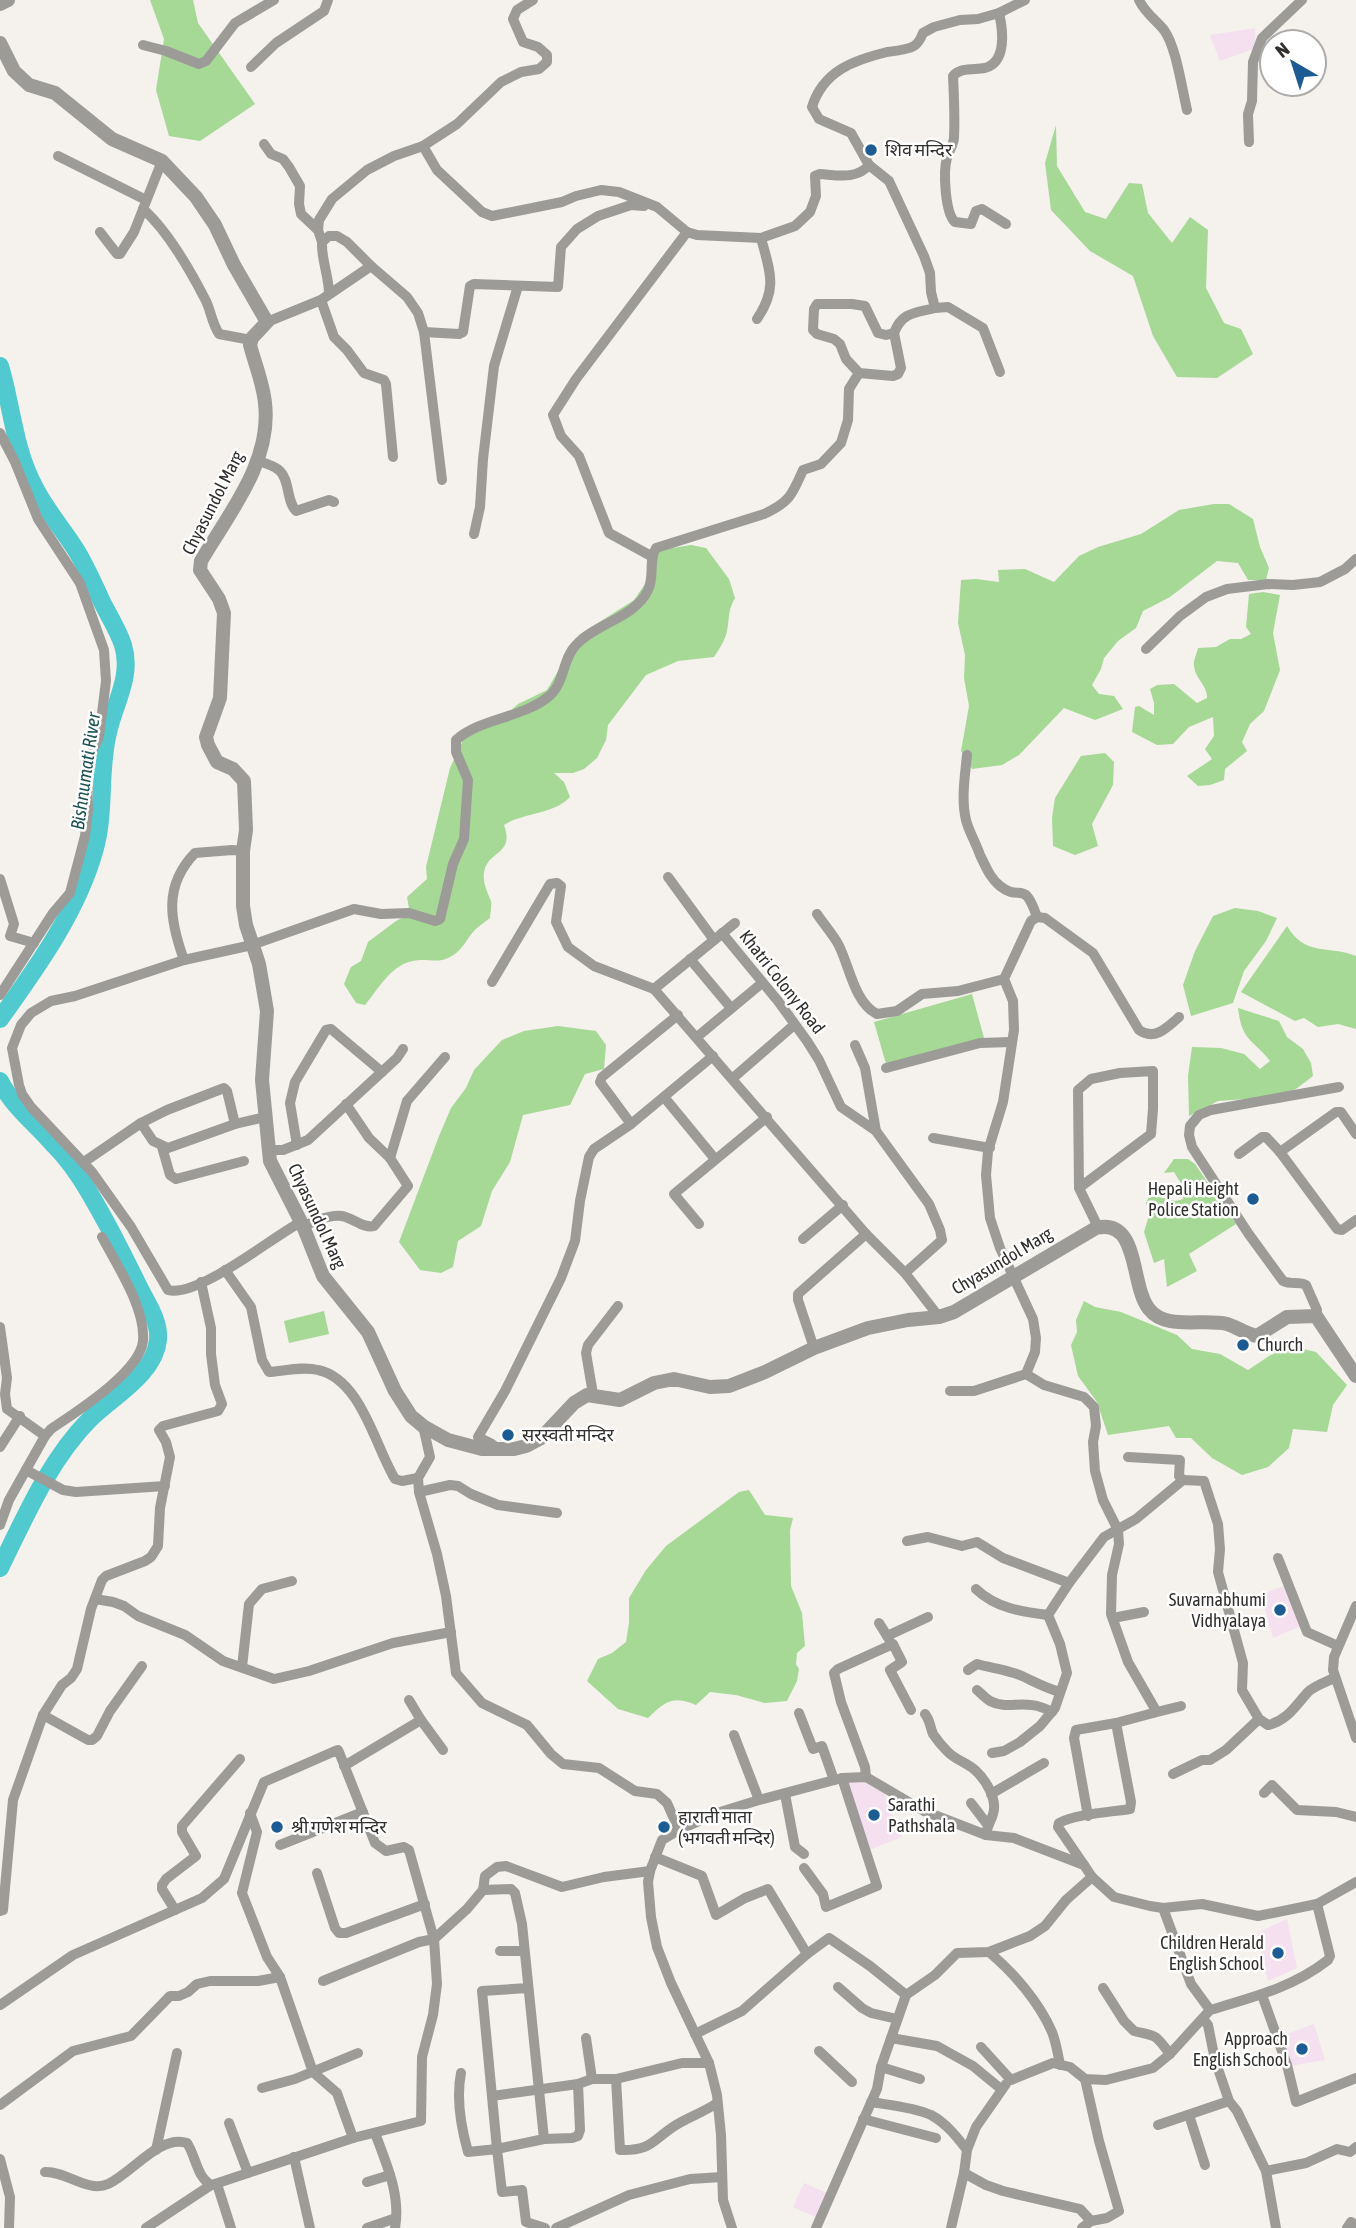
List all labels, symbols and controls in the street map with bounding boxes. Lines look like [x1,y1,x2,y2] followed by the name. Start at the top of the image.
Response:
[1258,28,1328,98] north arrow
[1271,38,1294,62] text: N
[885,139,953,160] place label: शिव मन्दिर
[863,142,879,158] marker: शिव मन्दिर
[177,447,248,558] street label: Chyasundol Marg
[66,709,104,831] water label: Bishnumati River
[735,926,829,1038] street label: Khatri Colony Road
[284,1160,351,1272] street label: Chyasundol Marg
[1148,1178,1239,1220] place label: Hepali Height Police Station
[1245,1191,1261,1207] marker: Hepali Height Police Station
[948,1222,1056,1299] street label: Chyasundol Marg
[1257,1334,1303,1355] place label: Church
[1235,1337,1251,1353] marker: Church
[522,1424,614,1445] place label: सरस्वती मन्दिर
[500,1427,516,1443] marker: सरस्वती मन्दिर
[1169,1589,1266,1631] place label: Suvarnabhumi Vidhyalaya
[1272,1602,1288,1618] marker: Suvarnabhumi Vidhyalaya
[888,1794,955,1836] place label: Sarathi Pathshala
[678,1806,775,1848] place label: हाराती माता (भगवती मन्दिर)
[866,1807,882,1823] marker: Sarathi Pathshala
[291,1816,387,1837] place label: श्री गणेश मन्दिर
[269,1819,285,1835] marker: श्री गणेश मन्दिर
[656,1819,672,1835] marker: हाराती माता (भगवती मन्दिर)
[1160,1932,1264,1974] place label: Children Herald English School
[1270,1945,1286,1961] marker: Children Herald English School
[1193,2028,1288,2070] place label: Approach English School
[1294,2041,1310,2057] marker: Approach English School

